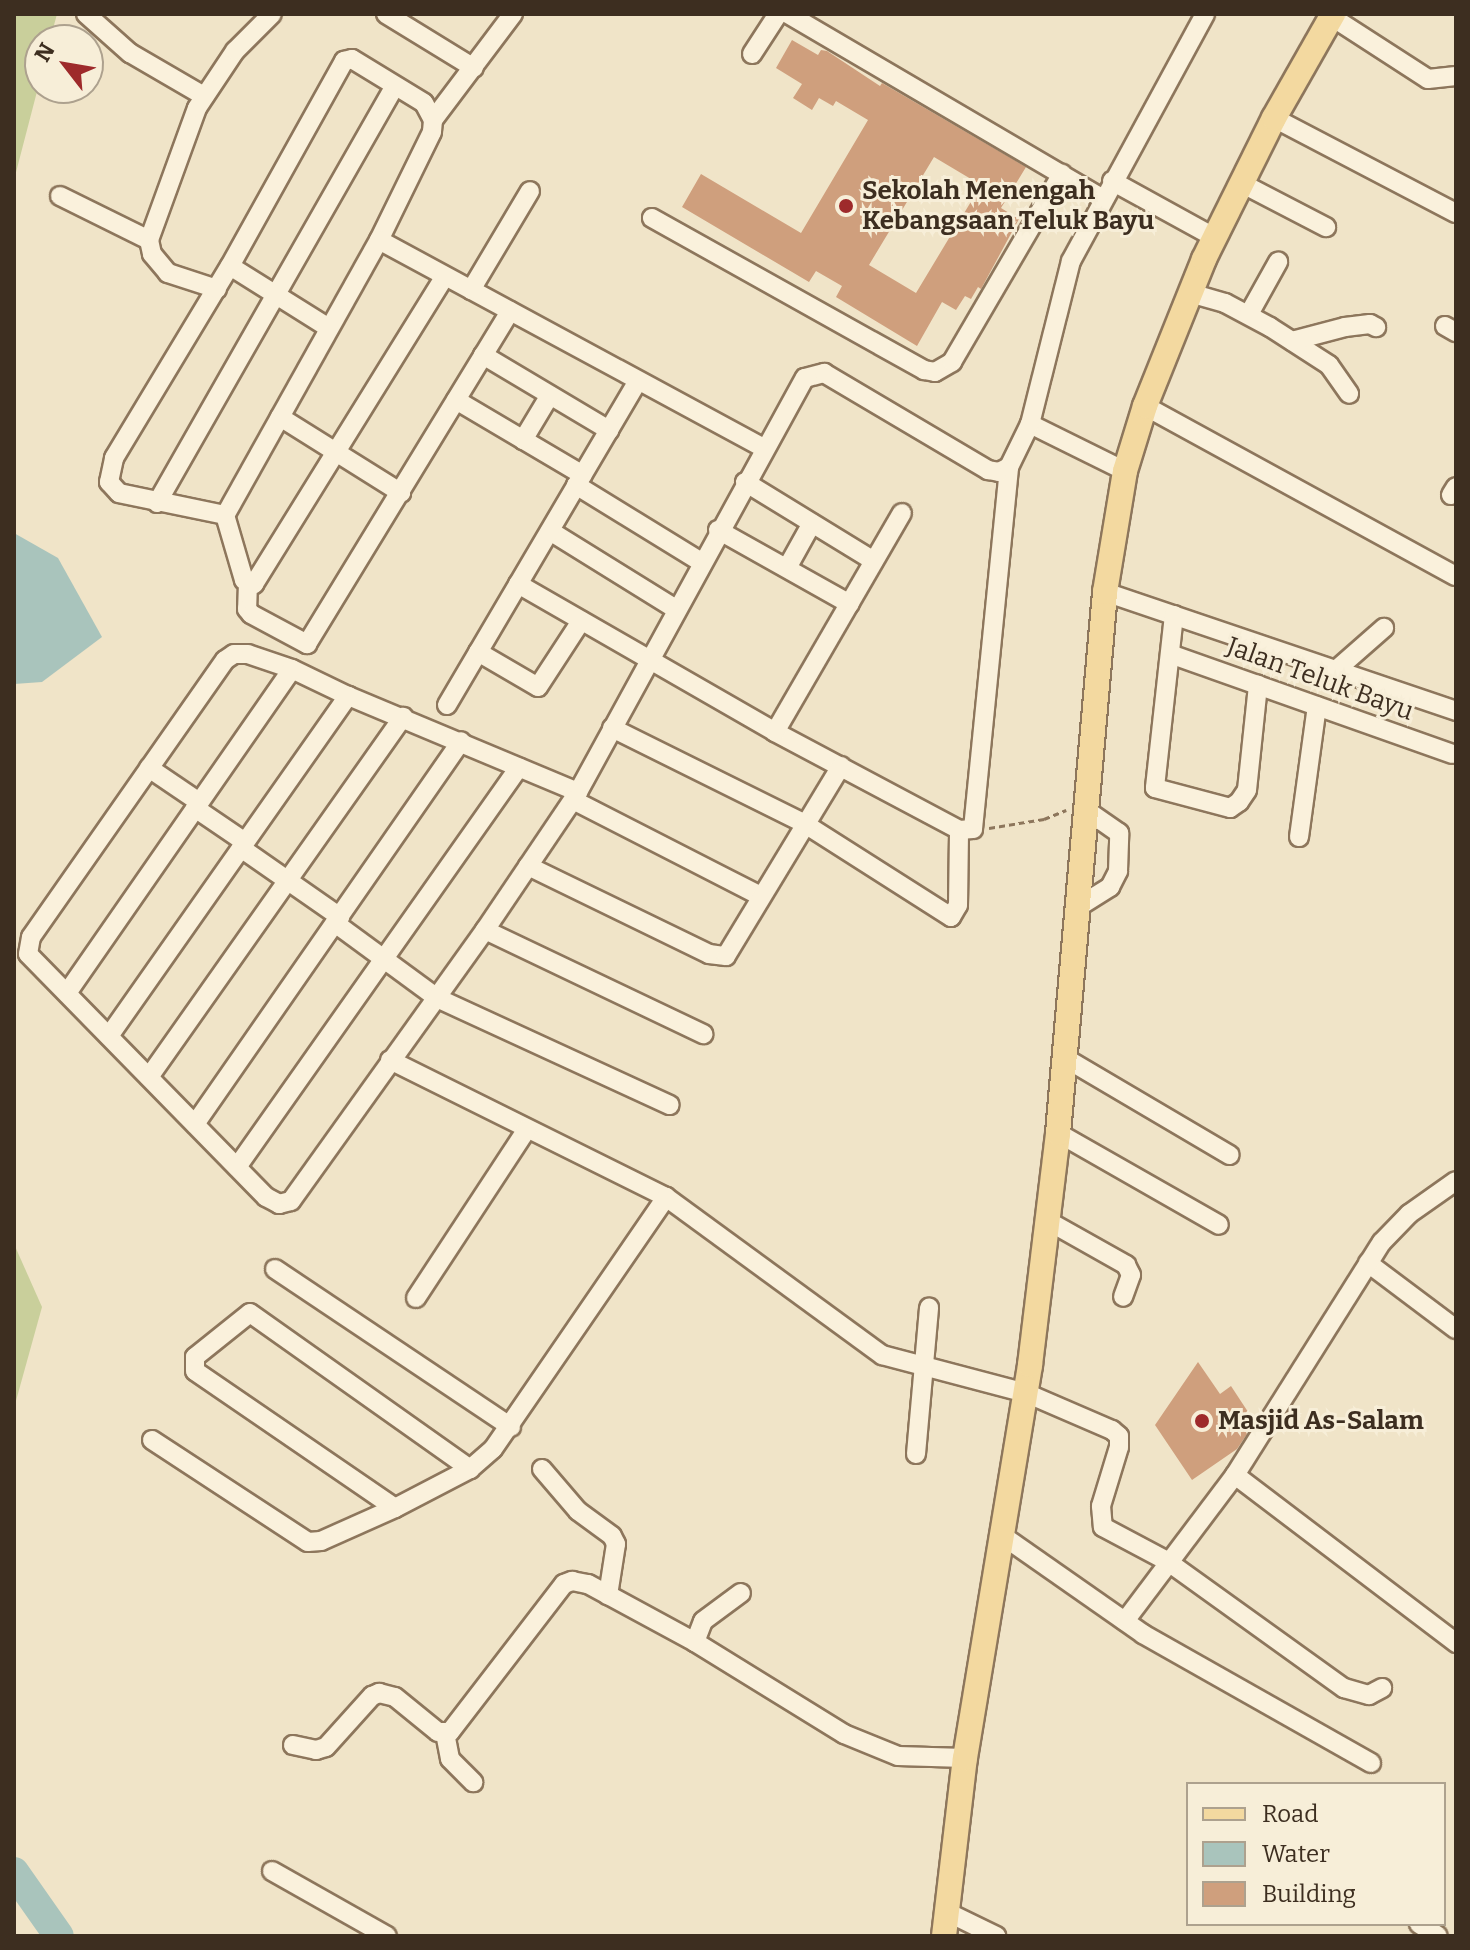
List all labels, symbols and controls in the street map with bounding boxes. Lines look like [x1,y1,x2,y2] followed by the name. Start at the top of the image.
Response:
[24,24,104,104] north arrow
[29,38,61,67] text: N
[862,175,1154,236] place label: Sekolah Menengah Kebangsaan Teluk Bayu
[837,197,855,215] marker: Sekolah Menengah Kebangsaan Teluk Bayu
[1222,631,1418,727] street label: Jalan Teluk Bayu
[1218,1405,1424,1437] place label: Masjid As-Salam
[1193,1412,1211,1430] marker: Masjid As-Salam
[1186,1782,1446,1926] legend
[1262,1800,1318,1828] text: Road
[1262,1840,1330,1868] text: Water
[1262,1880,1356,1908] text: Building

